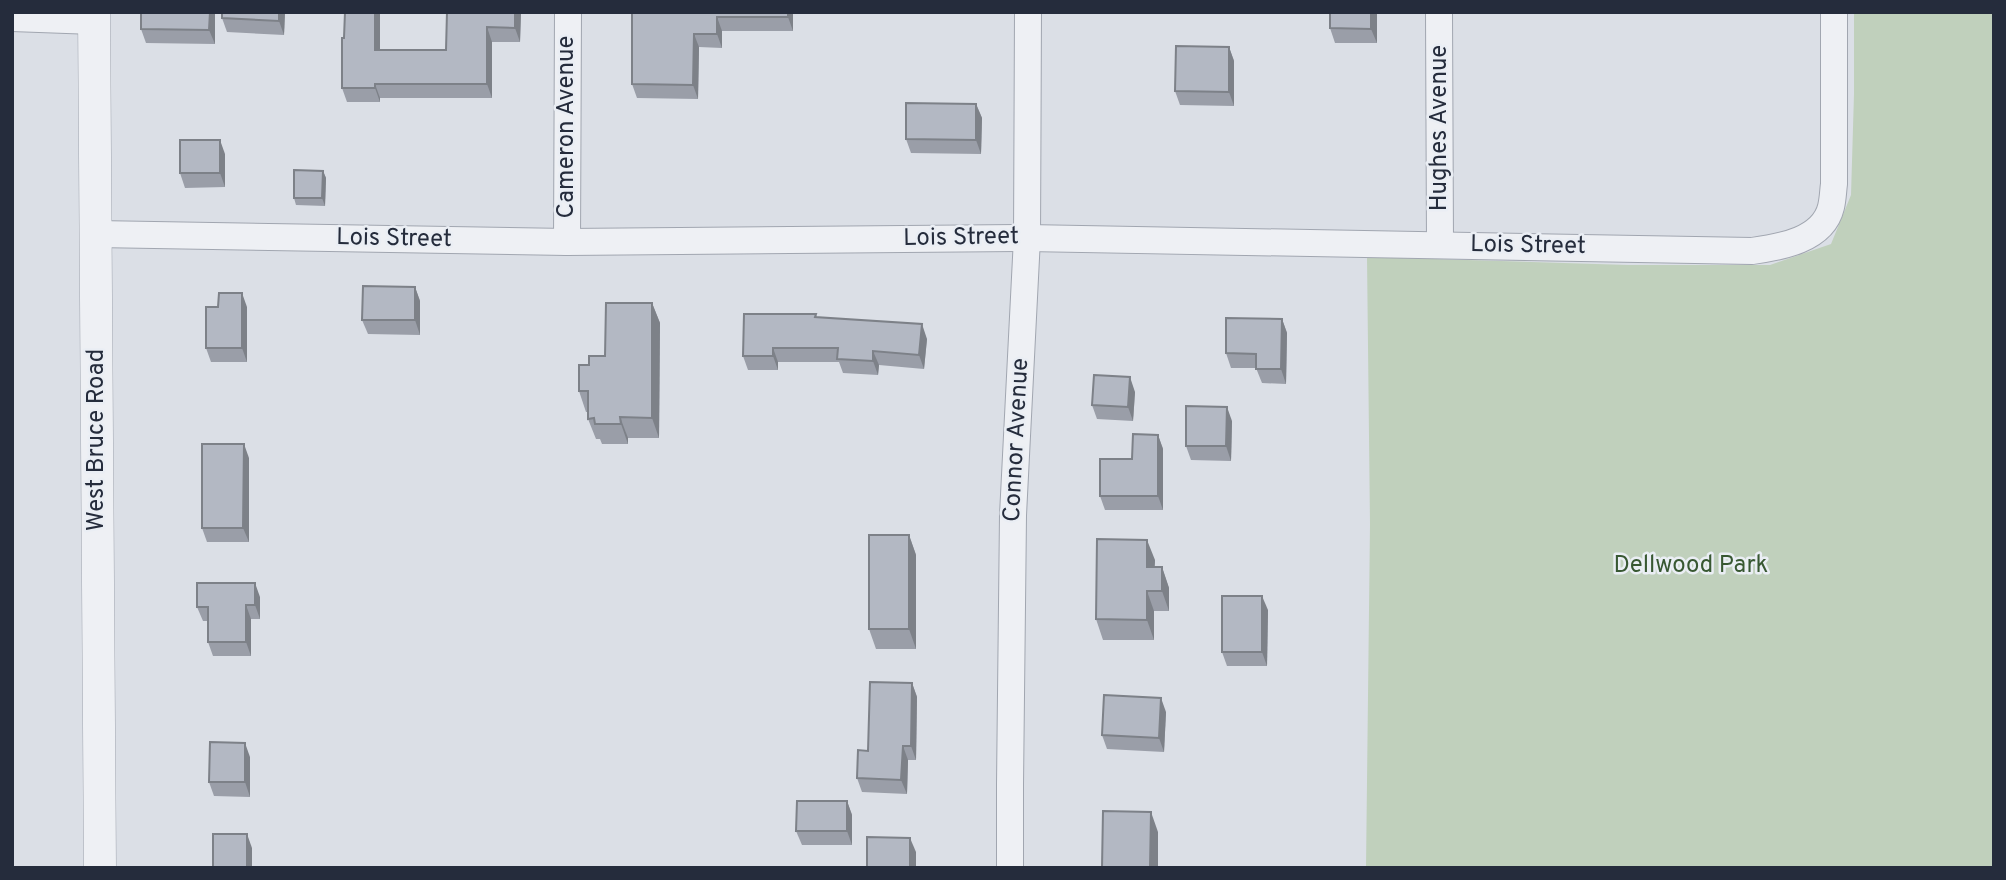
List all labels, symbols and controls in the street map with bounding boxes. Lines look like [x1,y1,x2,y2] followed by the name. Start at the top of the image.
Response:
[552,36,582,218] street label: Cameron Avenue
[1425,45,1455,211] street label: Hughes Avenue
[903,222,1019,254] street label: Lois Street
[336,223,452,255] street label: Lois Street
[1470,230,1586,262] street label: Lois Street
[82,349,112,531] street label: West Bruce Road
[998,357,1036,523] street label: Connor Avenue
[1614,551,1768,581] park label: Dellwood Park

